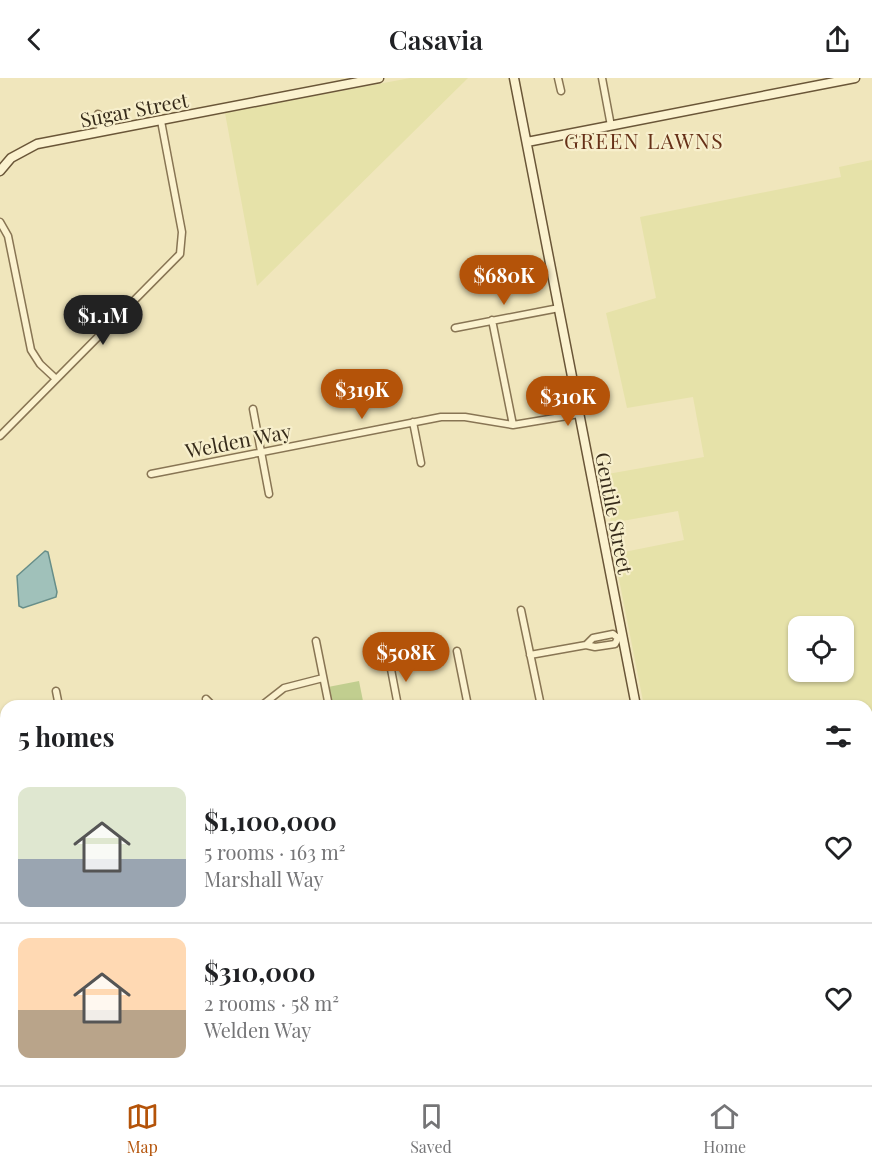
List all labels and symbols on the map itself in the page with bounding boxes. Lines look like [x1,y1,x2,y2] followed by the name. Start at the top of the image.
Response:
[77,85,191,133] street label: Sugar Street
[564,126,724,154] district label: GREEN LAWNS
[462,255,546,306] pin: $680K
[61,295,145,346] pin: $1.1M
[320,369,404,420] pin: $319K
[526,376,610,427] pin: $310K
[182,417,293,464] street label: Welden Way
[590,450,640,577] street label: Gentile Street
[364,632,448,683] pin: $508K

